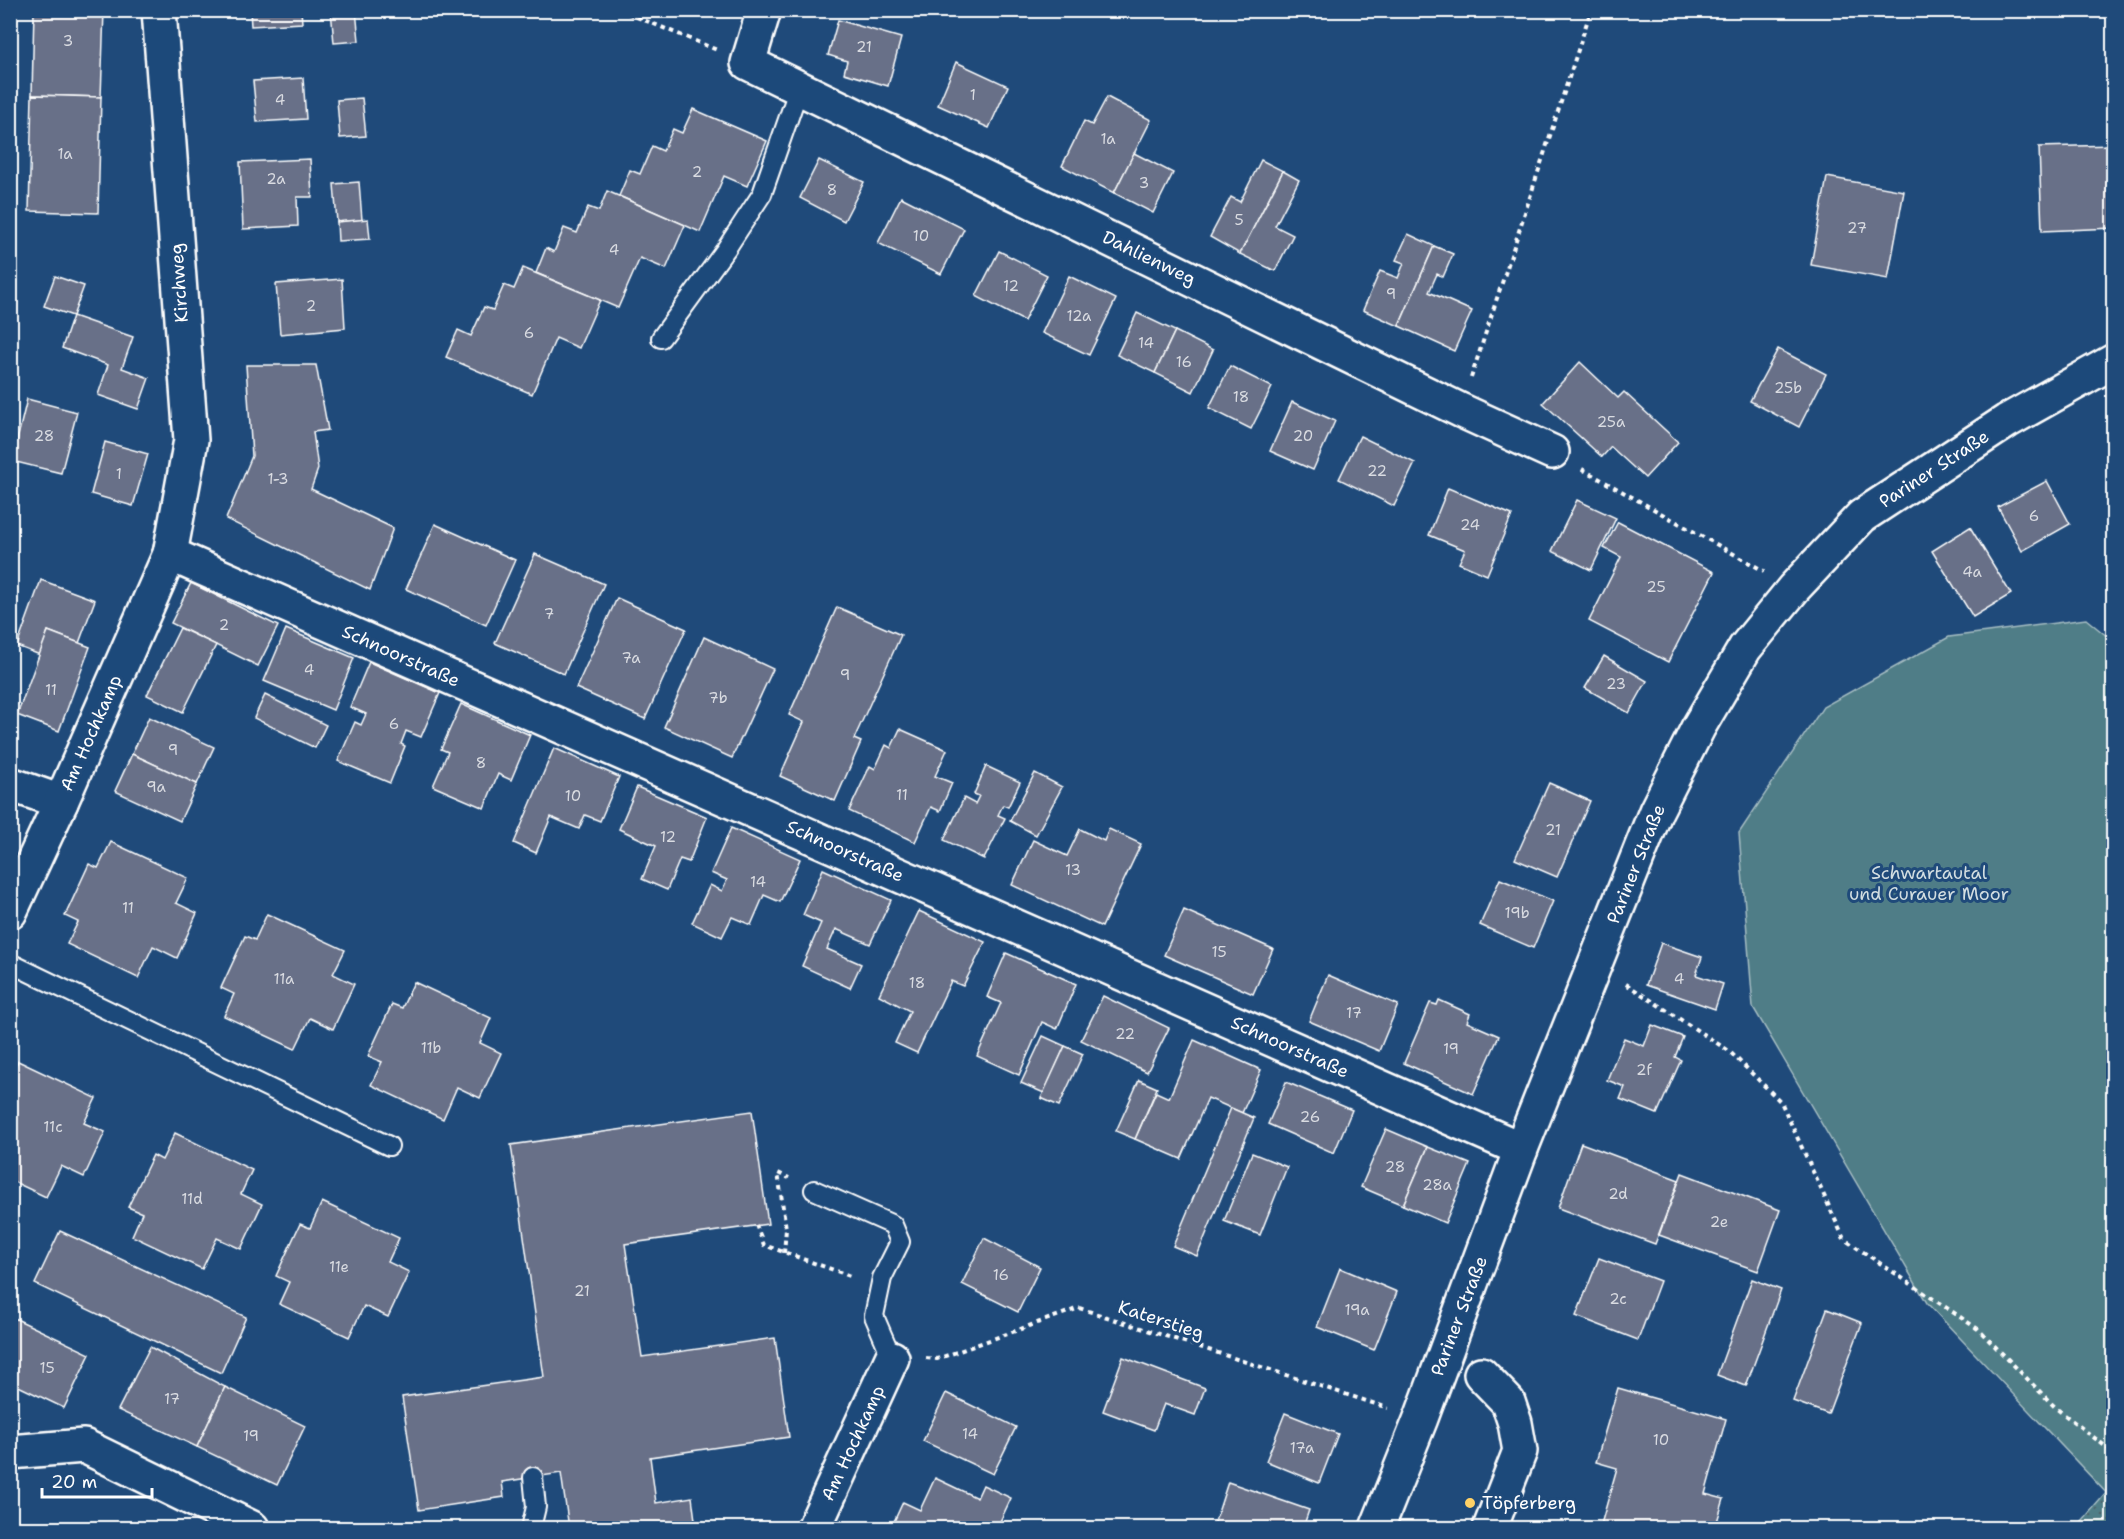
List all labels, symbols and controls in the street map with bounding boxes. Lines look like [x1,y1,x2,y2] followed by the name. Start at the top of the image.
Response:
[63,31,73,51] house number: 3
[856,37,872,57] house number: 21
[970,85,976,105] house number: 1
[275,90,285,110] house number: 4
[1100,129,1116,149] house number: 1a
[57,144,73,164] house number: 1a
[692,162,702,182] house number: 2
[266,169,286,189] house number: 2a
[1139,173,1149,193] house number: 3
[827,180,837,200] house number: 8
[1234,210,1244,230] house number: 5
[1847,218,1867,238] house number: 27
[1098,225,1200,291] street label: Dahlienweg
[913,226,929,246] house number: 10
[609,240,619,260] house number: 4
[164,242,194,324] street label: Kirchweg
[1003,276,1019,296] house number: 12
[1386,284,1396,304] house number: 9
[306,296,316,316] house number: 2
[1067,306,1092,326] house number: 12a
[524,323,534,343] house number: 6
[1138,333,1154,353] house number: 14
[1176,352,1192,372] house number: 16
[1774,378,1802,398] house number: 25b
[1233,387,1249,407] house number: 18
[1597,412,1626,432] house number: 25a
[1874,424,1994,514] street label: Pariner Straße
[34,426,54,446] house number: 28
[1293,426,1313,446] house number: 20
[1367,461,1387,481] house number: 22
[116,464,122,484] house number: 1
[267,469,289,489] house number: 1-3
[2029,506,2039,526] house number: 6
[1460,515,1480,535] house number: 24
[1962,562,1982,582] house number: 4a
[1646,577,1666,597] house number: 25
[544,604,554,624] house number: 7
[219,615,229,635] house number: 2
[338,619,464,693] street label: Schnoorstraße
[621,648,641,668] house number: 7a
[304,660,314,680] house number: 4
[840,665,850,685] house number: 9
[55,671,127,795] street label: Am Hochkamp
[1606,674,1626,694] house number: 23
[45,680,57,700] house number: 11
[708,688,728,708] house number: 7b
[389,714,399,734] house number: 6
[168,740,178,760] house number: 9
[476,753,486,773] house number: 8
[146,777,166,797] house number: 9a
[896,785,908,805] house number: 11
[565,786,581,806] house number: 10
[1601,801,1671,927] street label: Pariner Straße
[782,814,908,888] street label: Schnoorstraße
[1545,820,1561,840] house number: 21
[660,827,676,847] house number: 12
[1065,860,1081,880] house number: 13
[1849,861,2009,906] park label: Schwartautal und Curauer Moor
[750,872,766,892] house number: 14
[122,898,134,918] house number: 11
[1504,903,1530,923] house number: 19b
[1211,942,1227,962] house number: 15
[274,969,295,989] house number: 11a
[1674,969,1684,989] house number: 4
[909,973,925,993] house number: 18
[1346,1003,1362,1023] house number: 17
[1227,1010,1353,1084] street label: Schnoorstraße
[1115,1024,1135,1044] house number: 22
[421,1038,441,1058] house number: 11b
[1443,1039,1459,1059] house number: 19
[1636,1060,1653,1080] house number: 2f
[1300,1107,1320,1127] house number: 26
[43,1117,63,1137] house number: 11c
[1385,1157,1405,1177] house number: 28
[1422,1175,1452,1195] house number: 28a
[1608,1184,1628,1204] house number: 2d
[181,1189,203,1209] house number: 11d
[1710,1212,1728,1232] house number: 2e
[1425,1253,1493,1379] street label: Pariner Straße
[329,1257,349,1277] house number: 11e
[993,1265,1009,1285] house number: 16
[574,1281,590,1301] house number: 21
[1609,1289,1627,1309] house number: 2c
[1115,1295,1207,1345] street label: Katerstieg
[1344,1300,1370,1320] house number: 19a
[39,1358,55,1378] house number: 15
[816,1381,890,1505] street label: Am Hochkamp
[164,1389,180,1409] house number: 17
[962,1424,978,1444] house number: 14
[243,1426,259,1446] house number: 19
[1653,1430,1669,1450] house number: 10
[1290,1438,1315,1458] house number: 17a
[42,1461,152,1499] scale bar
[51,1470,97,1494] text: 20 m
[1482,1491,1576,1515] place label: Töpferberg
[1463,1496,1477,1510] marker: Töpferberg

